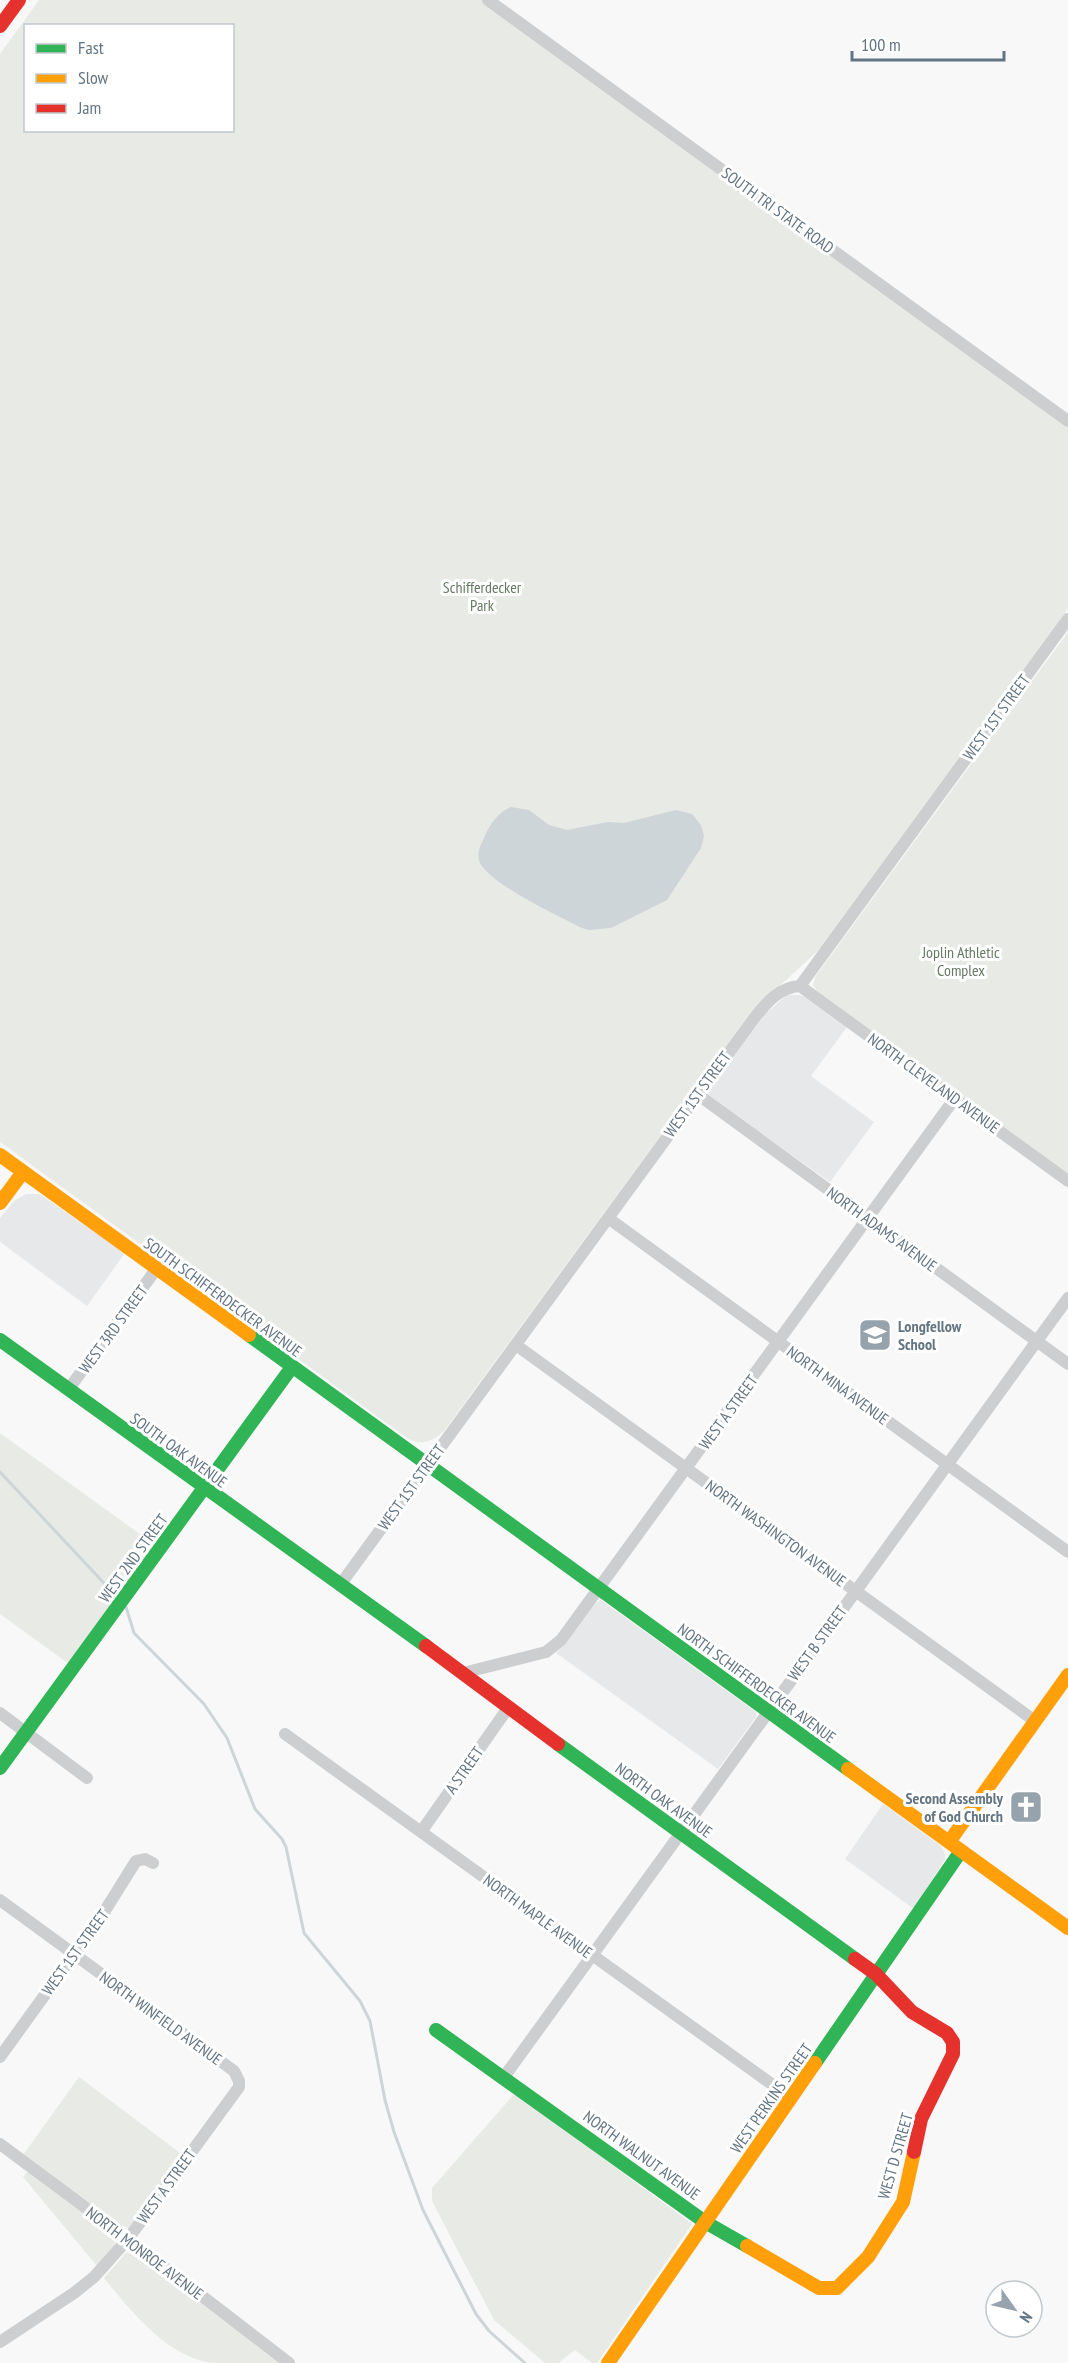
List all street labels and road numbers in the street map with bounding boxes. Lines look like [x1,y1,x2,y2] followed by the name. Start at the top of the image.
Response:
[718,163,838,257] street label: SOUTH TRI STATE ROAD
[958,670,1034,764] street label: WEST 1ST STREET
[864,1029,1004,1138] street label: NORTH CLEVELAND AVENUE
[659,1047,735,1141] street label: WEST 1ST STREET
[823,1182,941,1276] street label: NORTH ADAMS AVENUE
[140,1233,306,1361] street label: SOUTH SCHIFFERDECKER AVENUE
[74,1281,152,1377] street label: WEST 3RD STREET
[783,1341,893,1429] street label: NORTH MINA AVENUE
[694,1371,762,1453] street label: WEST A STREET
[127,1408,231,1492] street label: SOUTH OAK AVENUE
[373,1440,449,1534] street label: WEST 1ST STREET
[702,1475,850,1591] street label: NORTH WASHINGTON AVENUE
[94,1510,172,1606] street label: WEST 2ND STREET
[783,1602,851,1684] street label: WEST B STREET
[674,1619,840,1747] street label: NORTH SCHIFFERDECKER AVENUE
[441,1743,487,1797] street label: A STREET
[612,1758,716,1842] street label: NORTH OAK AVENUE
[480,1870,597,1962] street label: NORTH MAPLE AVENUE
[37,1905,113,1999] street label: WEST 1ST STREET
[96,1967,226,2069] street label: NORTH WINFIELD AVENUE
[726,2039,816,2157] street label: WEST PERKINS STREET
[580,2106,704,2204] street label: NORTH WALNUT AVENUE
[873,2111,917,2201] street label: WEST D STREET
[132,2145,200,2227] street label: WEST A STREET
[82,2202,208,2304] street label: NORTH MONROE AVENUE

